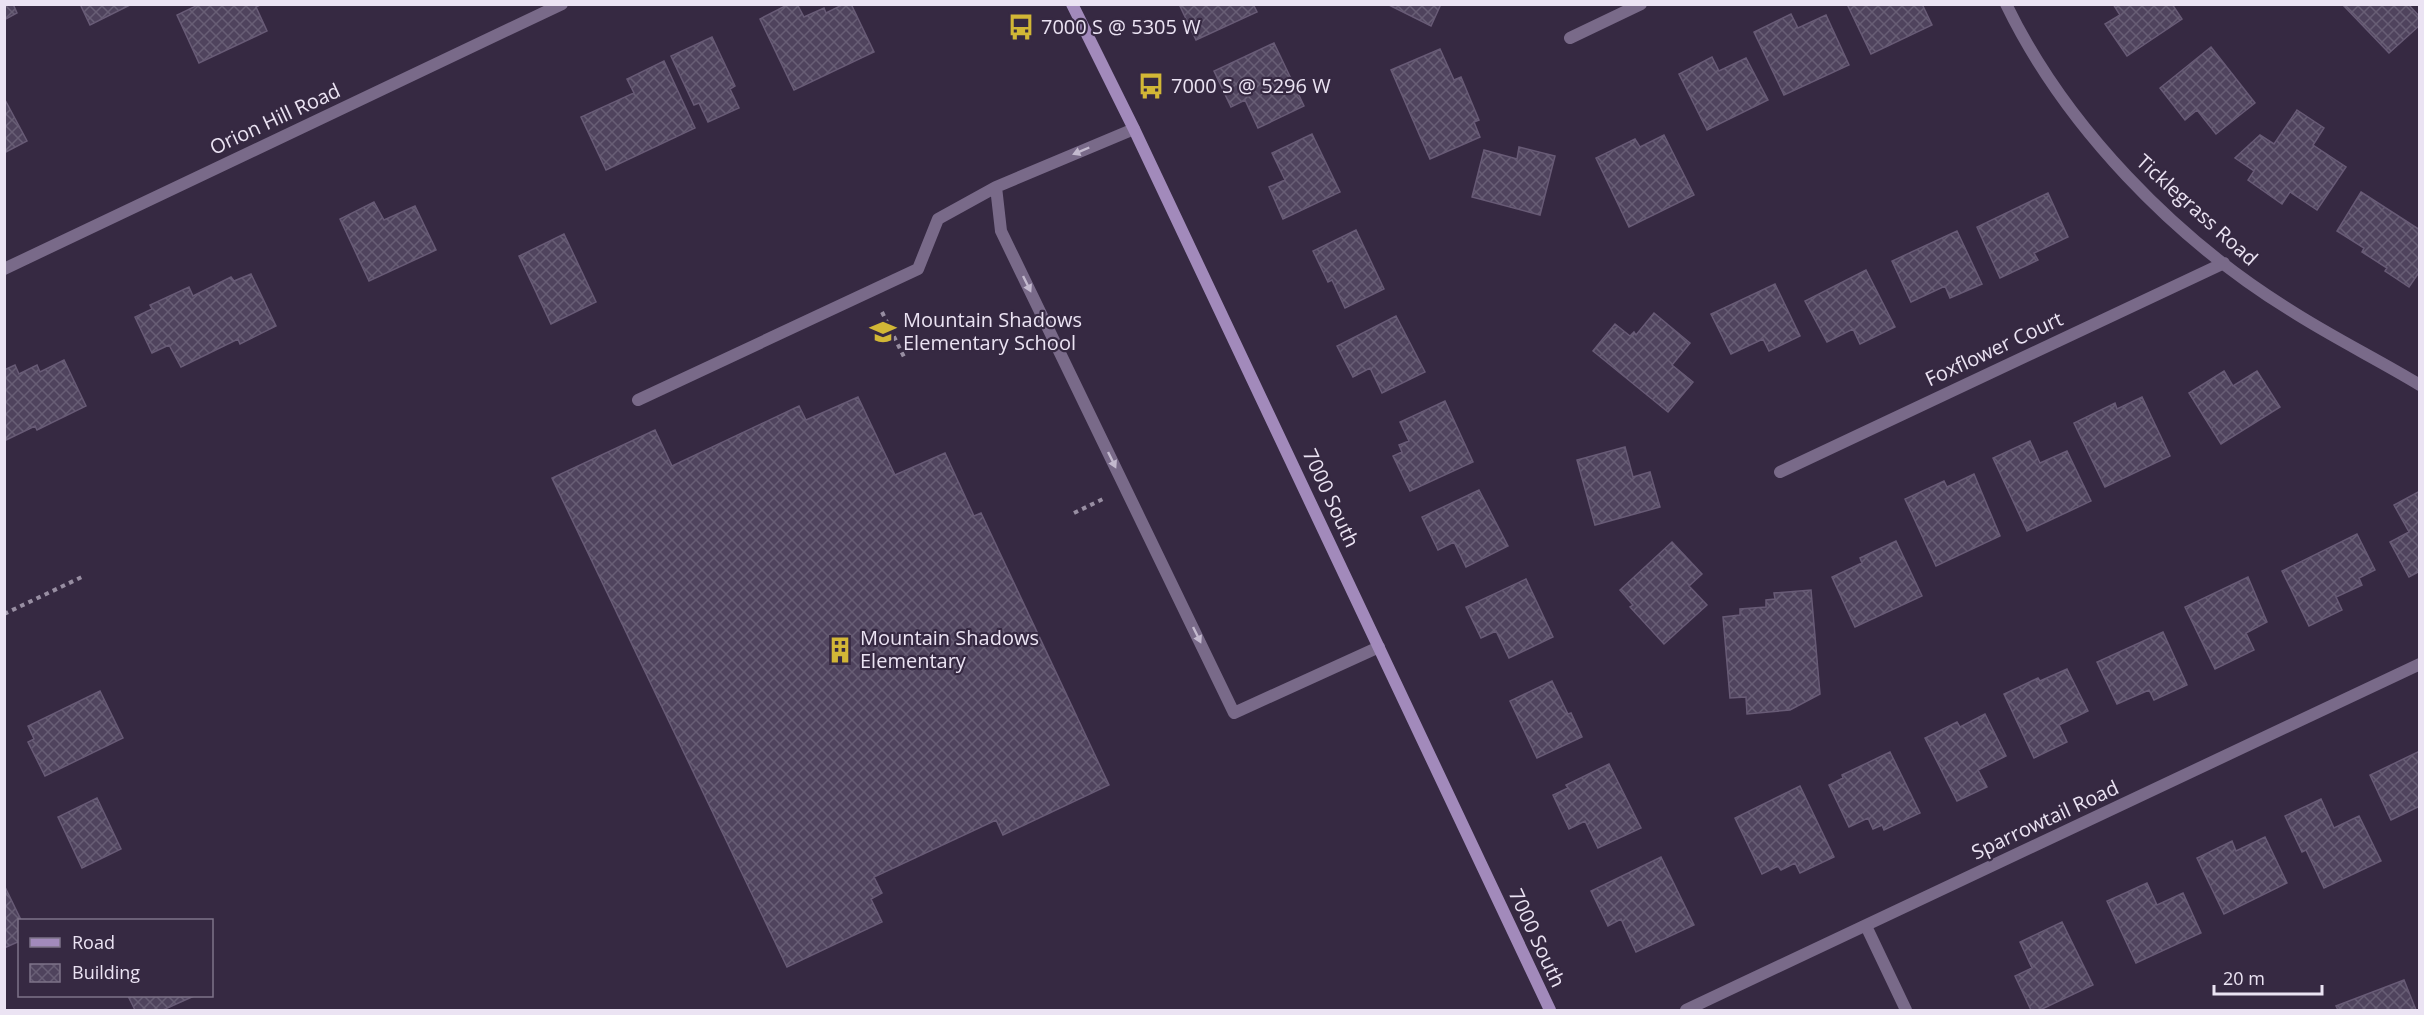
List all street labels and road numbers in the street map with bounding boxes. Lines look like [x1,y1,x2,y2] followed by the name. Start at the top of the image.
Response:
[205,76,344,161] street label: Orion Hill Road
[2131,148,2264,271] street label: Ticklegrass Road
[1921,305,2067,392] street label: Foxflower Court
[1297,444,1366,551] street label: 7000 South
[1967,774,2123,865] street label: Sparrowtail Road
[1503,884,1572,991] street label: 7000 South

